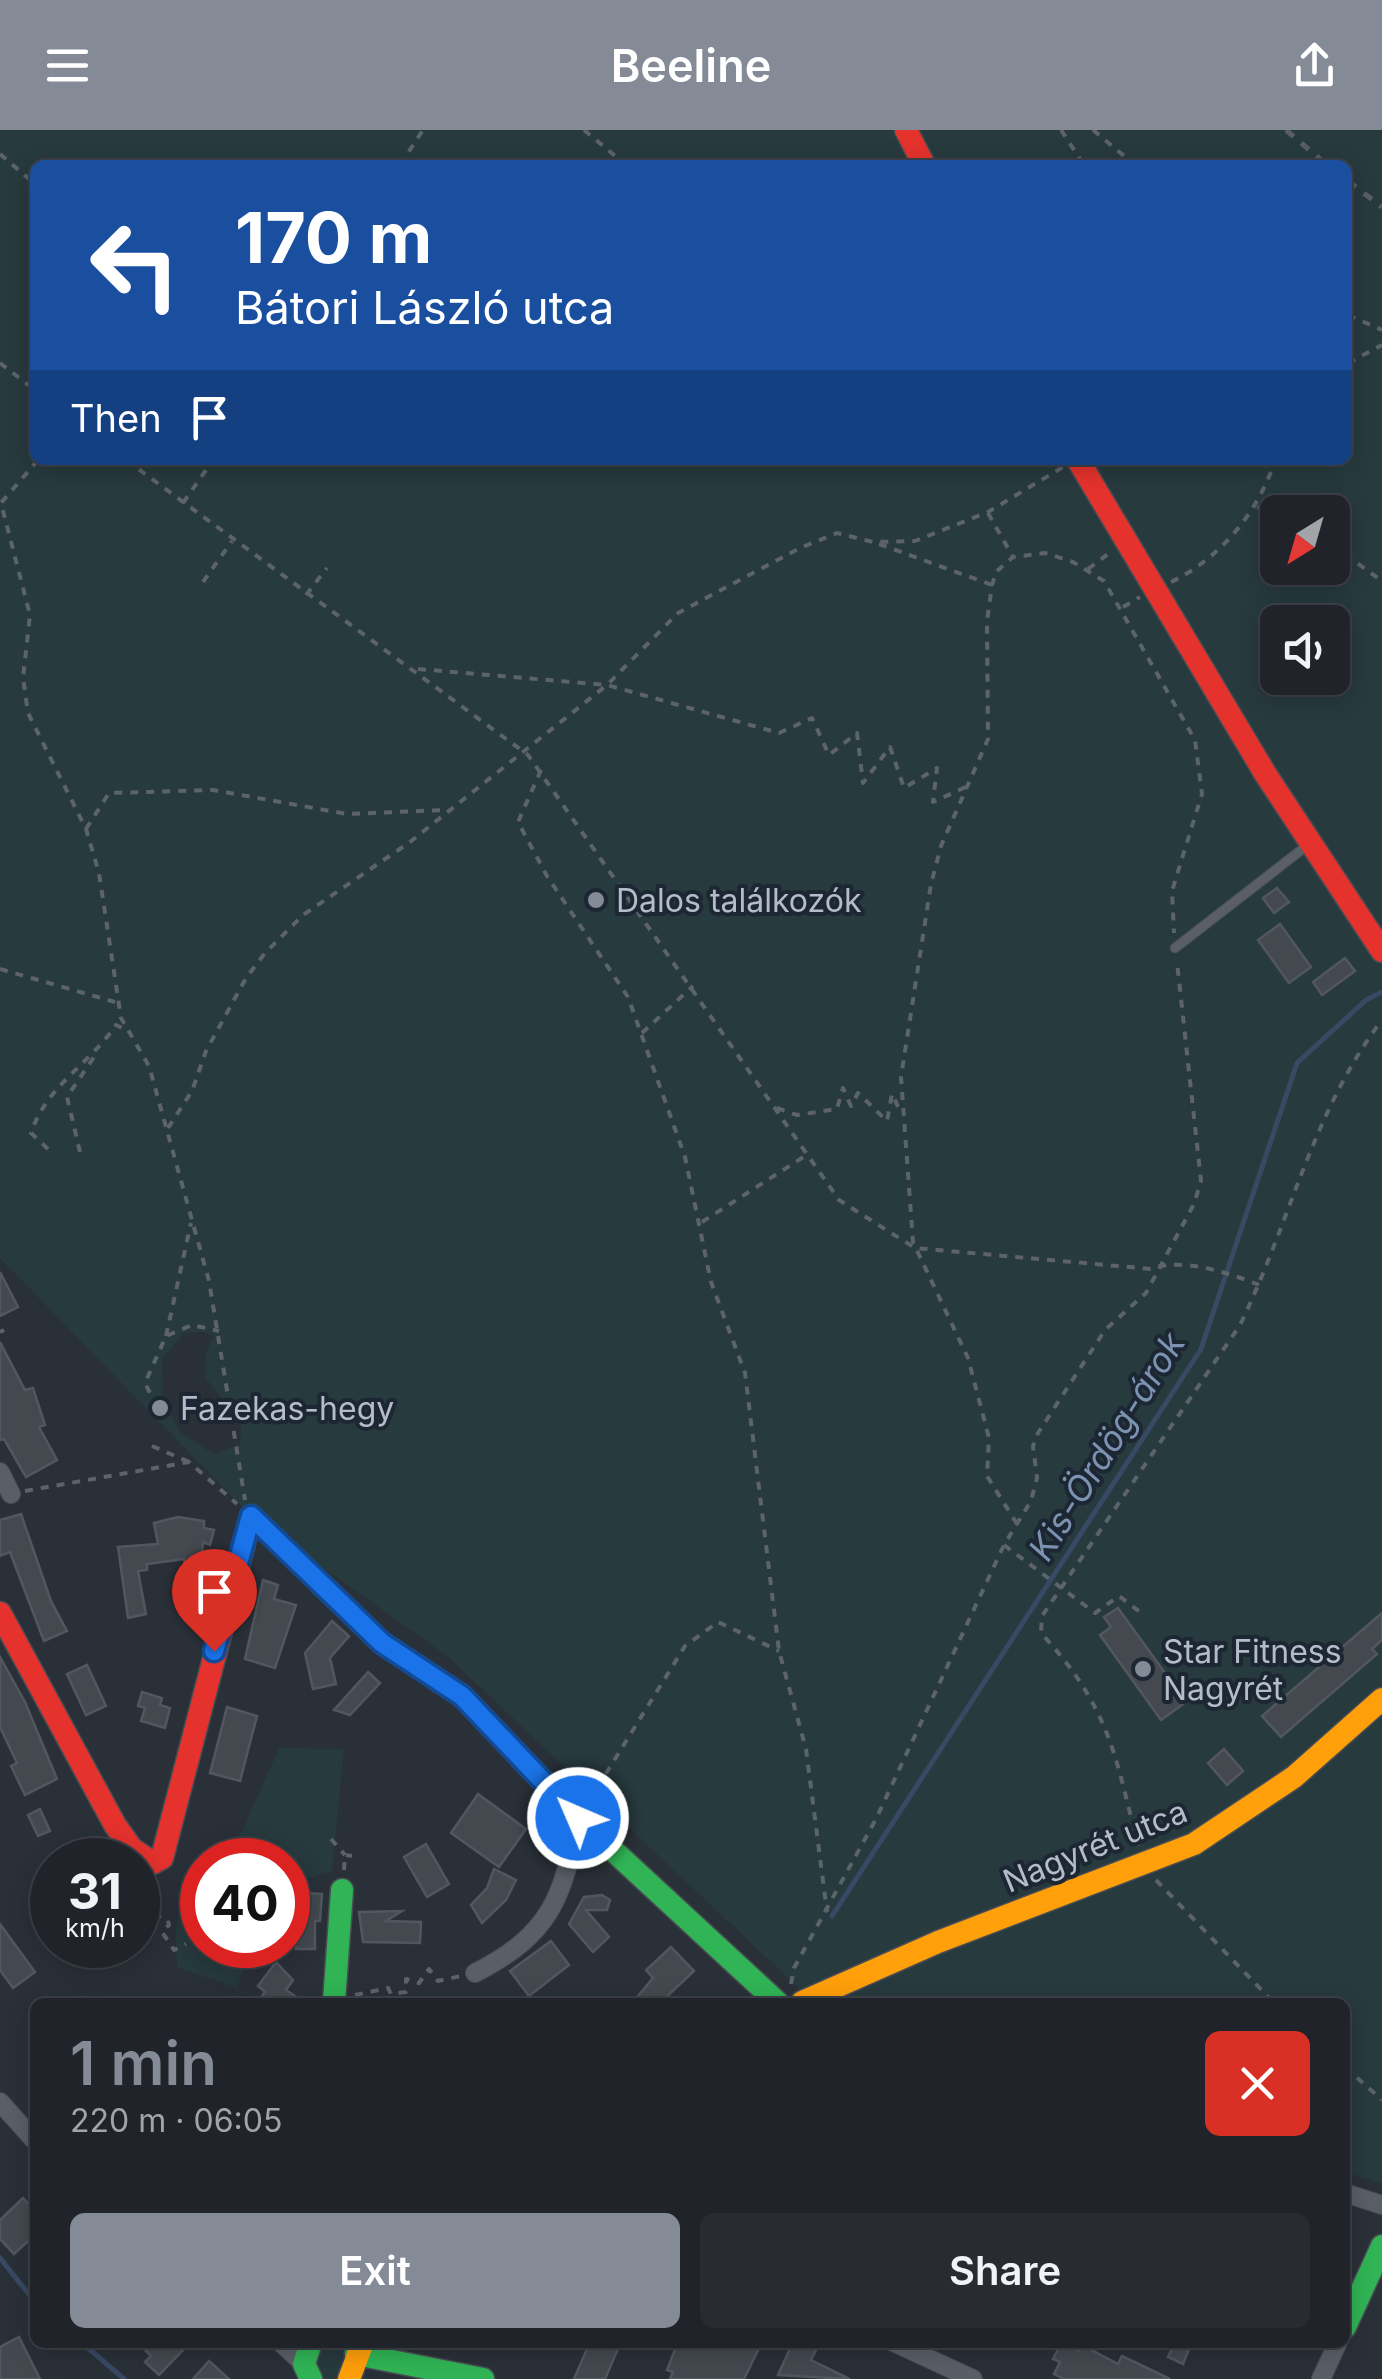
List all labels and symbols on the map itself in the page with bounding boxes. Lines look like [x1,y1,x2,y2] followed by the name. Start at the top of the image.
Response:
[1260,495,1350,585] north arrow
[616,881,862,920] place label: Dalos találkozók
[585,889,607,911] marker: Dalos találkozók
[1019,1324,1193,1568] water label: Kis-Ördög-árok
[180,1389,394,1428] place label: Fazekas-hegy
[149,1397,171,1419] marker: Fazekas-hegy
[172,1549,257,1652] pin
[1163,1632,1342,1708] place label: Star Fitness Nagyrét
[1132,1658,1154,1680] marker: Star Fitness Nagyrét
[526,1766,630,1870] position arrow
[997,1791,1193,1901] street label: Nagyrét utca
[180,1838,310,1968] speed limit sign: 40

